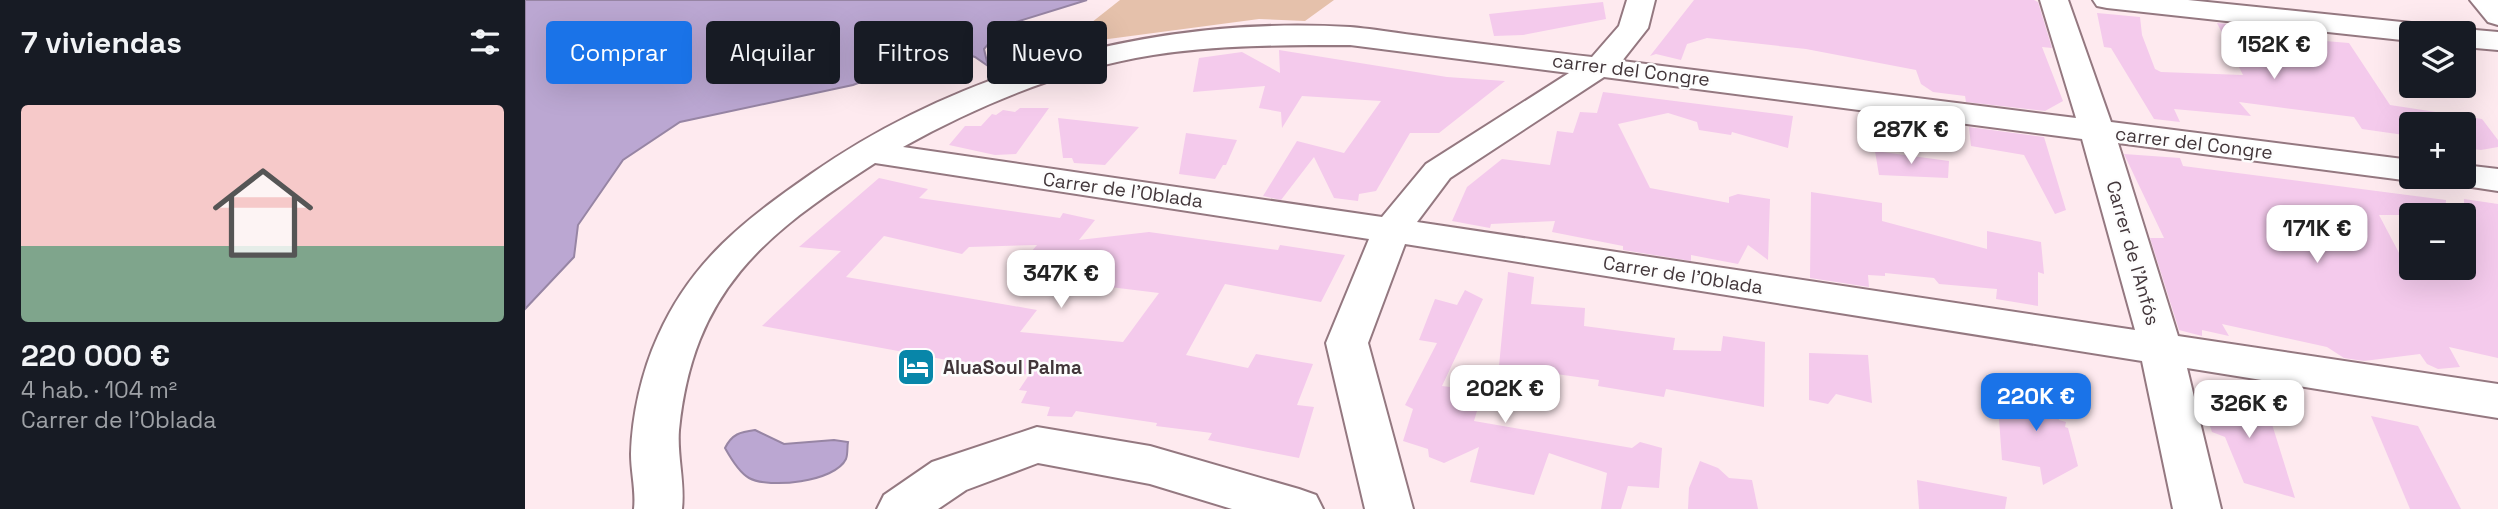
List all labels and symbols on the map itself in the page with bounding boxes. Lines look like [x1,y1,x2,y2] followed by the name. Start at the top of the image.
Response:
[2217,22,2331,81] pin: 152K €
[1551,48,1711,92] street label: carrer del Congre
[1854,106,1968,166] pin: 287K €
[2114,121,2274,165] street label: carrer del Congre
[1041,166,1205,214] street label: Carrer de l'Oblada
[2100,178,2166,328] street label: Carrer de l'Anfós
[2260,205,2374,265] pin: 171K €
[1004,250,1118,310] pin: 347K €
[1601,250,1765,300] street label: Carrer de l'Oblada
[895,346,937,388] hotel icon: AluaSoul Palma
[943,355,1082,380] place label: AluaSoul Palma
[1448,366,1562,425] pin: 202K €
[1979,374,2093,433] pin: 220K €
[2192,380,2306,440] pin: 326K €

